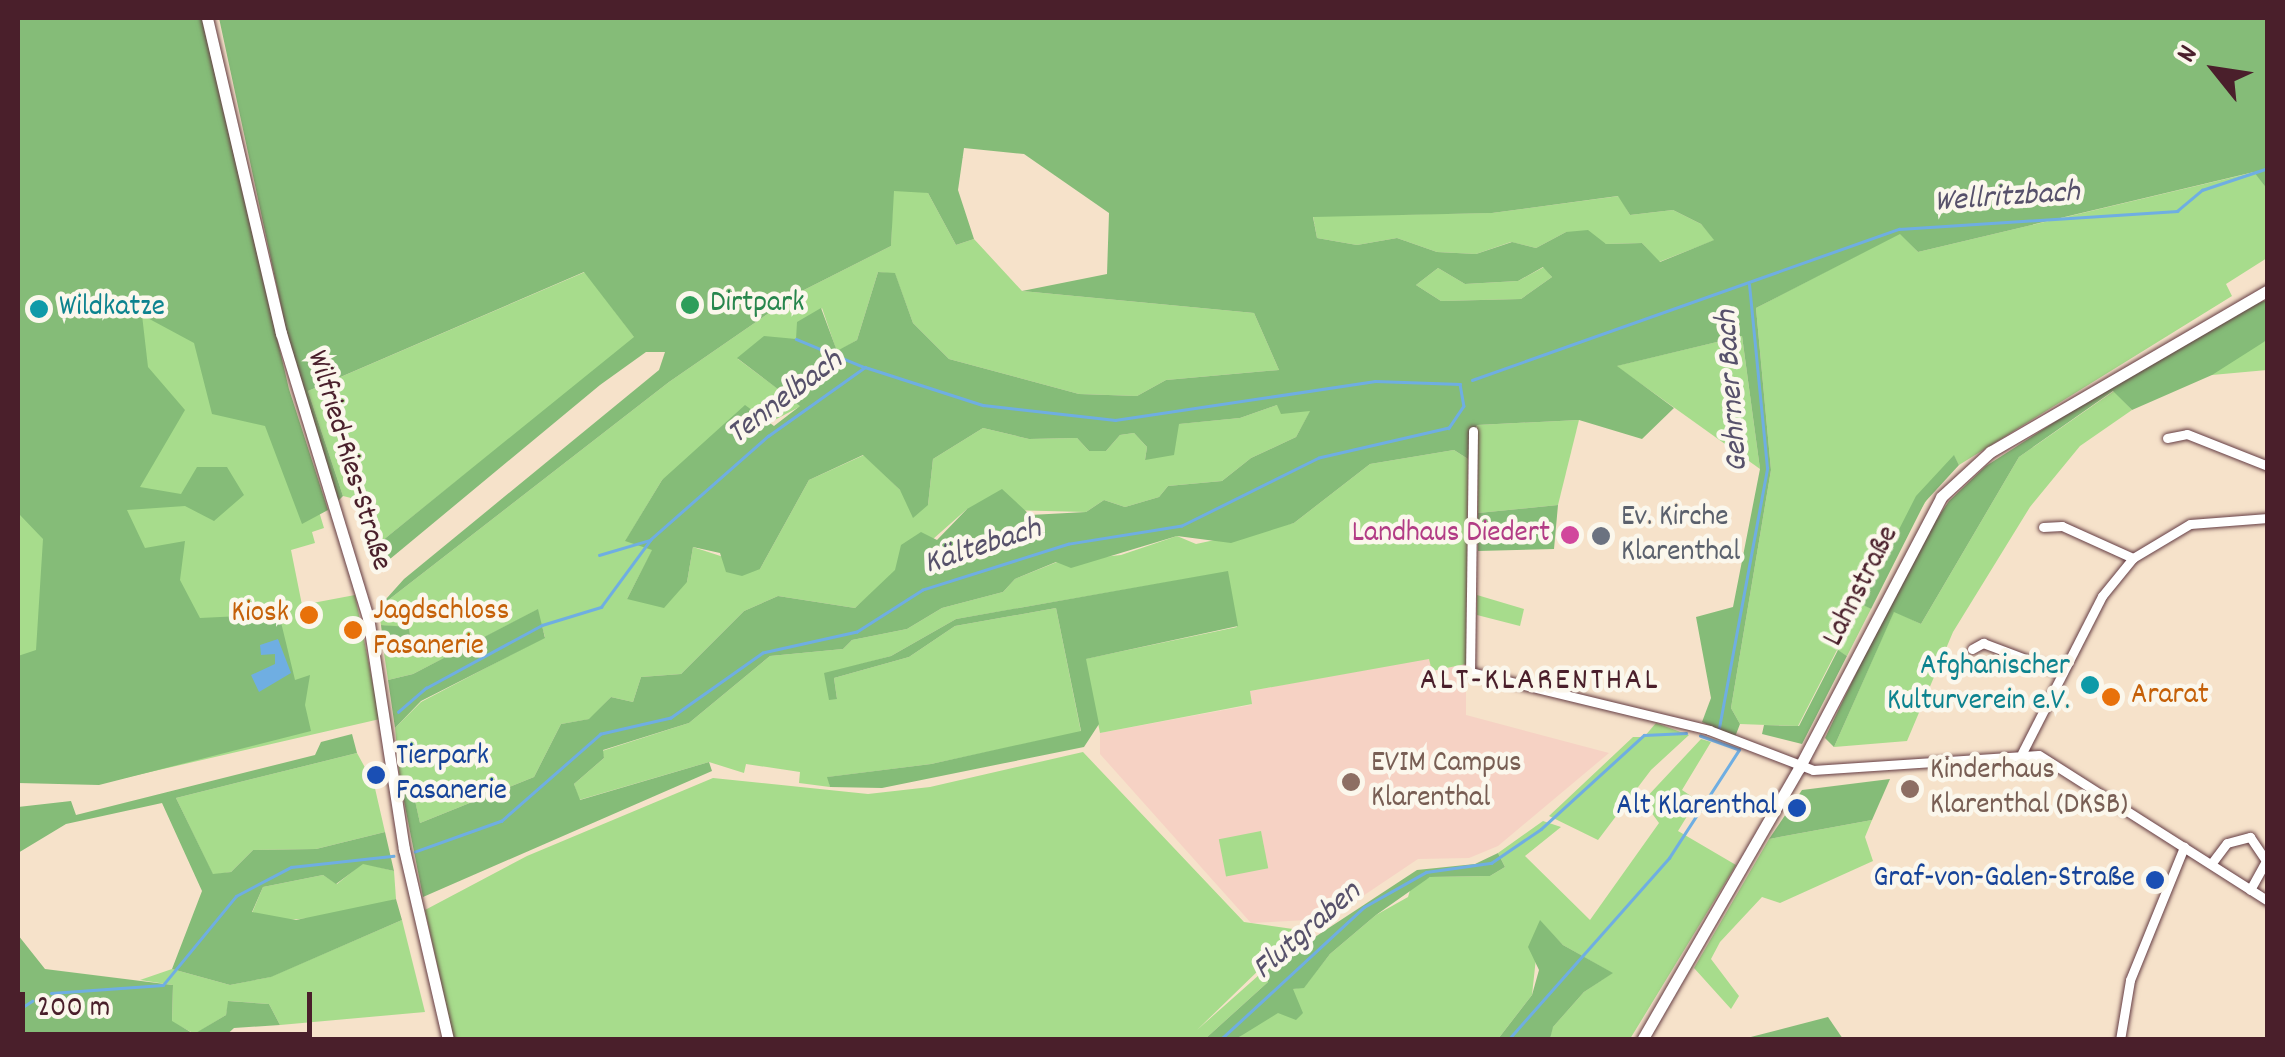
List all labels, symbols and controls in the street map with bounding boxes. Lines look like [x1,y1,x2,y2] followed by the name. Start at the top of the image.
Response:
[2165,20,2265,120] north arrow
[2168,39,2210,71] text: N
[1933,175,2081,223] water label: Wellritzbach
[710,287,804,323] place label: Dirtpark
[59,291,165,327] place label: Wildkatze
[679,294,701,316] marker: Dirtpark
[28,298,50,320] marker: Wildkatze
[1709,309,1759,473] water label: Gehrner Bach
[721,343,851,455] water label: Tennelbach
[297,347,397,575] street label: Wilfried-Ries-Straße
[1621,501,1740,572] place label: Ev. Kirche Klarenthal
[920,511,1046,585] water label: Kältebach
[1352,517,1550,553] place label: Landhaus Diedert
[1817,521,1909,653] street label: Lahnstraße
[1559,524,1581,546] marker: Landhaus Diedert
[1590,525,1612,547] marker: Ev. Kirche Klarenthal
[373,595,509,666] place label: Jagdschloss Fasanerie
[231,597,289,633] place label: Kiosk
[298,604,320,626] marker: Kiosk
[342,619,364,641] marker: Jagdschloss Fasanerie
[1887,650,2070,720] place label: Afghanischer Kulturverein e.V.
[1420,663,1660,701] district label: ALT-KLARENTHAL
[2079,674,2101,696] marker: Afghanischer Kulturverein e.V.
[2131,679,2209,715] place label: Ararat
[2100,686,2122,708] marker: Ararat
[396,740,507,810] place label: Tierpark Fasanerie
[1371,747,1522,818] place label: EVIM Campus Klarenthal
[1930,754,2128,824] place label: Kinderhaus Klarenthal (DKSB)
[365,764,387,786] marker: Tierpark Fasanerie
[1340,771,1362,793] marker: EVIM Campus Klarenthal
[1899,778,1921,800] marker: Kinderhaus Klarenthal (DKSB)
[1616,790,1777,826] place label: Alt Klarenthal
[1786,797,1808,819] marker: Alt Klarenthal
[1873,862,2135,898] place label: Graf-von-Galen-Straße
[2144,869,2166,891] marker: Graf-von-Galen-Straße
[1246,875,1370,989] water label: Flutgraben
[25,972,318,1034] scale bar
[37,988,110,1031] text: 200 m

